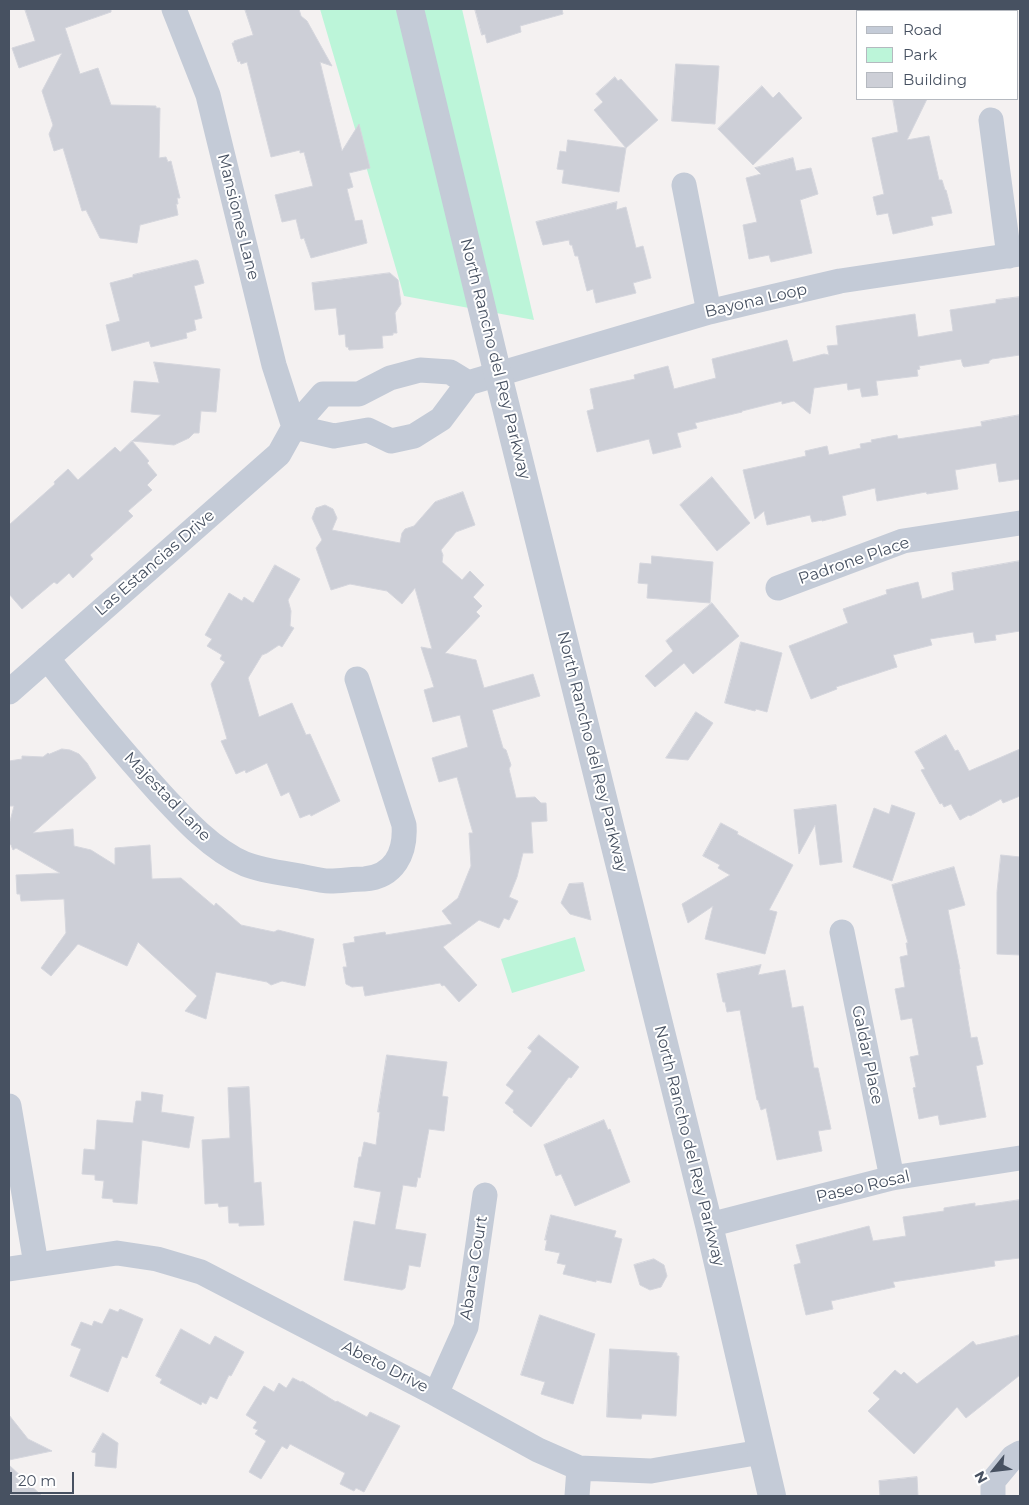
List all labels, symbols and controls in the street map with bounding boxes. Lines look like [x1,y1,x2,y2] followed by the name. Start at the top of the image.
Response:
[856,10,1019,100] legend
[903,20,942,39] text: Road
[903,45,937,64] text: Park
[903,70,967,89] text: Building
[213,152,263,282] street label: Mansiones Lane
[456,237,534,481] street label: North Rancho del Rey Parkway
[703,280,809,322] street label: Bayona Loop
[91,506,219,620] street label: Las Estancias Drive
[796,533,912,589] street label: Padrone Place
[553,630,631,874] street label: North Rancho del Rey Parkway
[120,748,214,846] street label: Majestad Lane
[847,1004,887,1106] street label: Galdar Place
[650,1024,728,1268] street label: North Rancho del Rey Parkway
[814,1167,912,1207] street label: Paseo Rosal
[456,1214,492,1322] street label: Abarca Court
[339,1337,431,1397] street label: Abeto Drive
[969,1445,1019,1495] north arrow
[12,1462,76,1494] scale bar
[970,1468,991,1487] text: N
[18,1471,56,1490] text: 20 m

